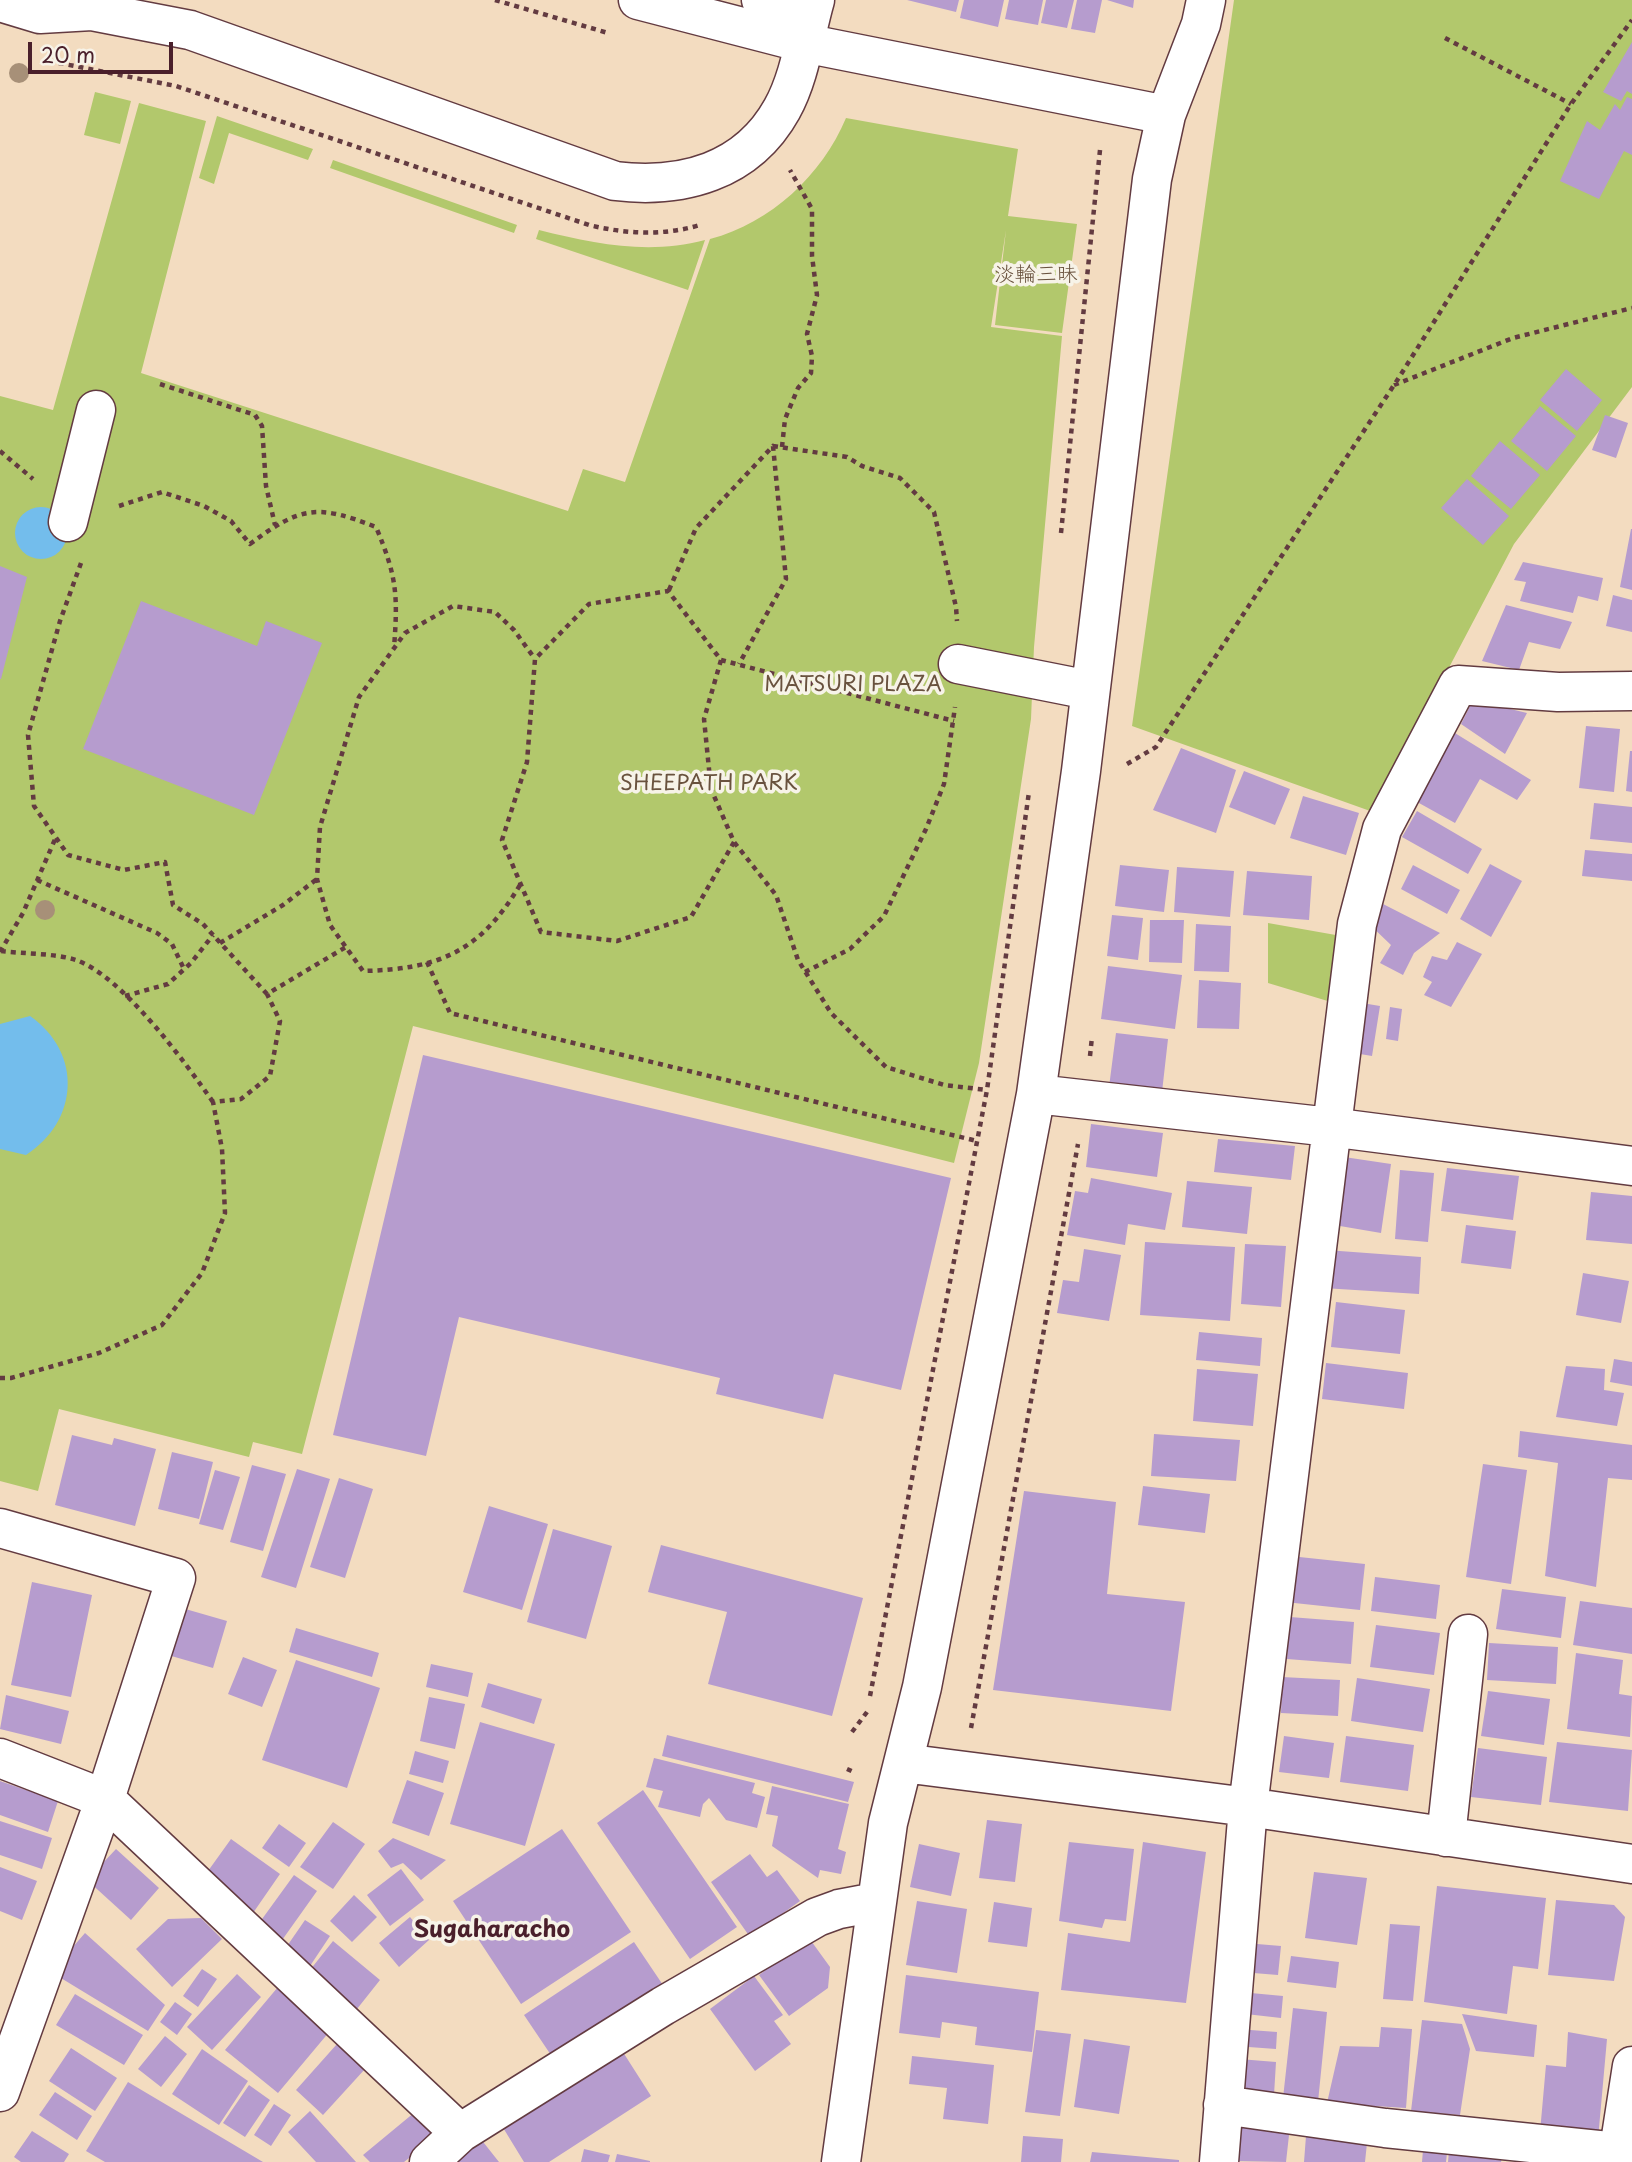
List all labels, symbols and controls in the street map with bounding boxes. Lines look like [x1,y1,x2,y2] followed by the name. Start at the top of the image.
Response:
[32,28,177,72] scale bar
[41,38,95,70] text: 20 m
[994,262,1078,288] park label: 淡輪三昧
[764,672,942,698] park label: MATSURI PLAZA
[620,771,798,797] park label: SHEEPATH PARK
[414,1917,570,1945] district label: Sugaharacho

